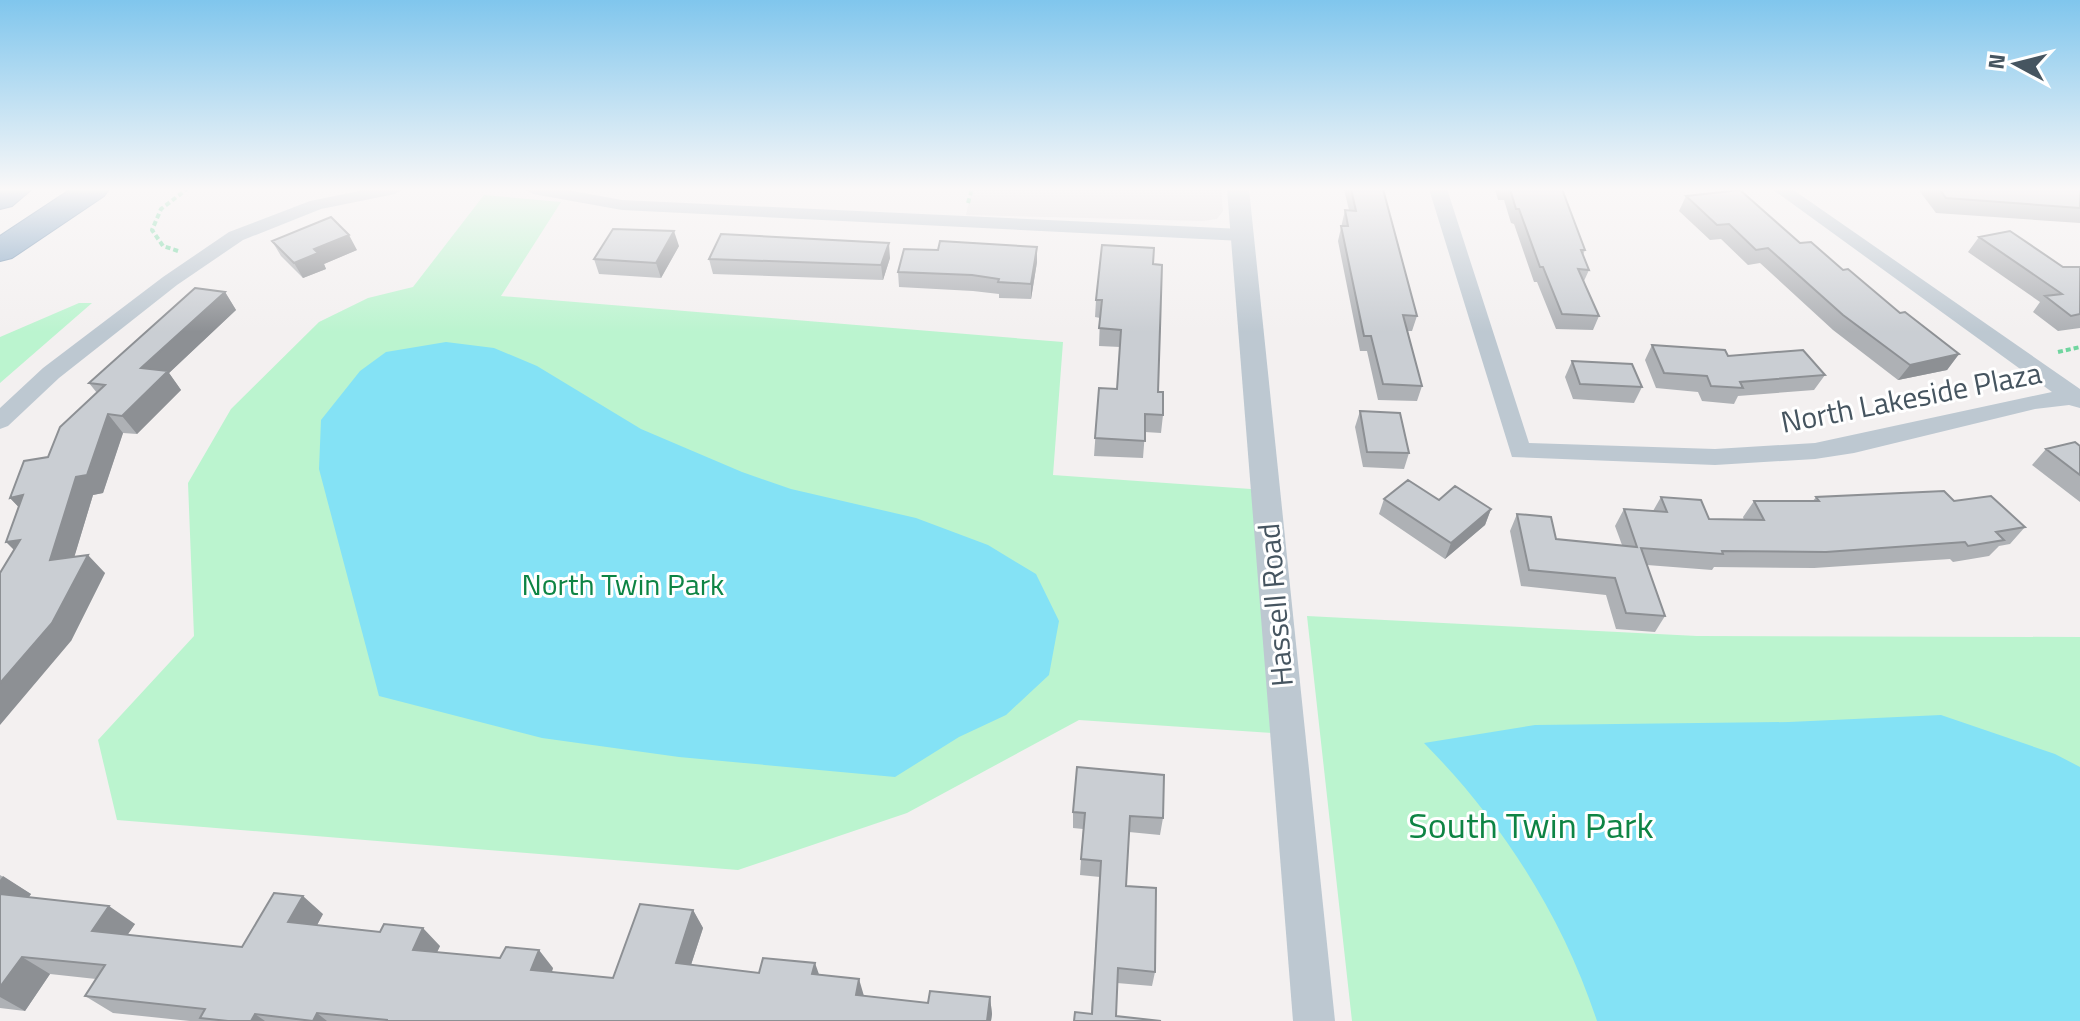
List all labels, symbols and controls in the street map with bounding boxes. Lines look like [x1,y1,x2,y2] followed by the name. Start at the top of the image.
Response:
[1976,24,2056,104] north arrow
[1978,52,2014,71] text: N
[1777,349,2045,445] street label: North Lakeside Plaza
[1245,521,1305,689] street label: Hassell Road
[522,561,724,607] park label: North Twin Park
[1408,797,1654,852] park label: South Twin Park

